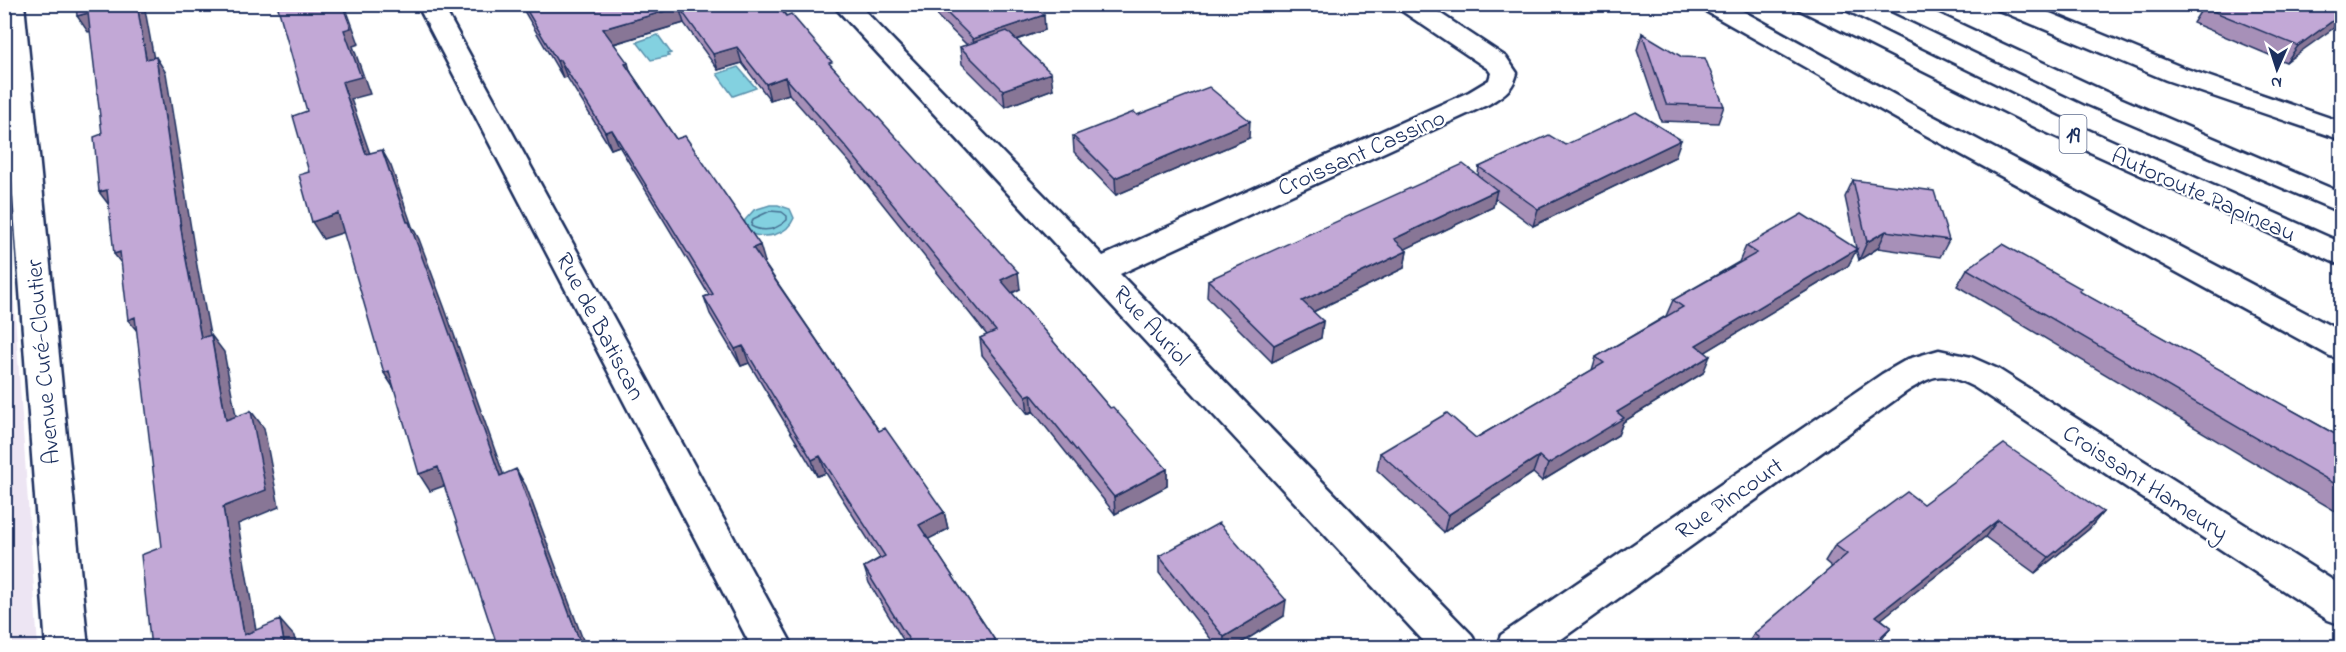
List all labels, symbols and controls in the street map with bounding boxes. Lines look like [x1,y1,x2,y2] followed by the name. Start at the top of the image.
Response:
[2247,39,2307,99] north arrow
[2270,70,2282,94] text: N
[1273,102,1451,207] street label: Croissant Cassino
[2060,115,2086,153] road number: 19
[2105,140,2301,253] street label: Autoroute Papineau
[545,247,653,407] street label: Rue de Batiscan
[18,257,71,466] street label: Avenue Curé-Cloutier
[1103,278,1197,375] street label: Rue Auriol
[2054,417,2234,552] street label: Croissant Hameury
[1669,450,1792,550] street label: Rue Pincourt

